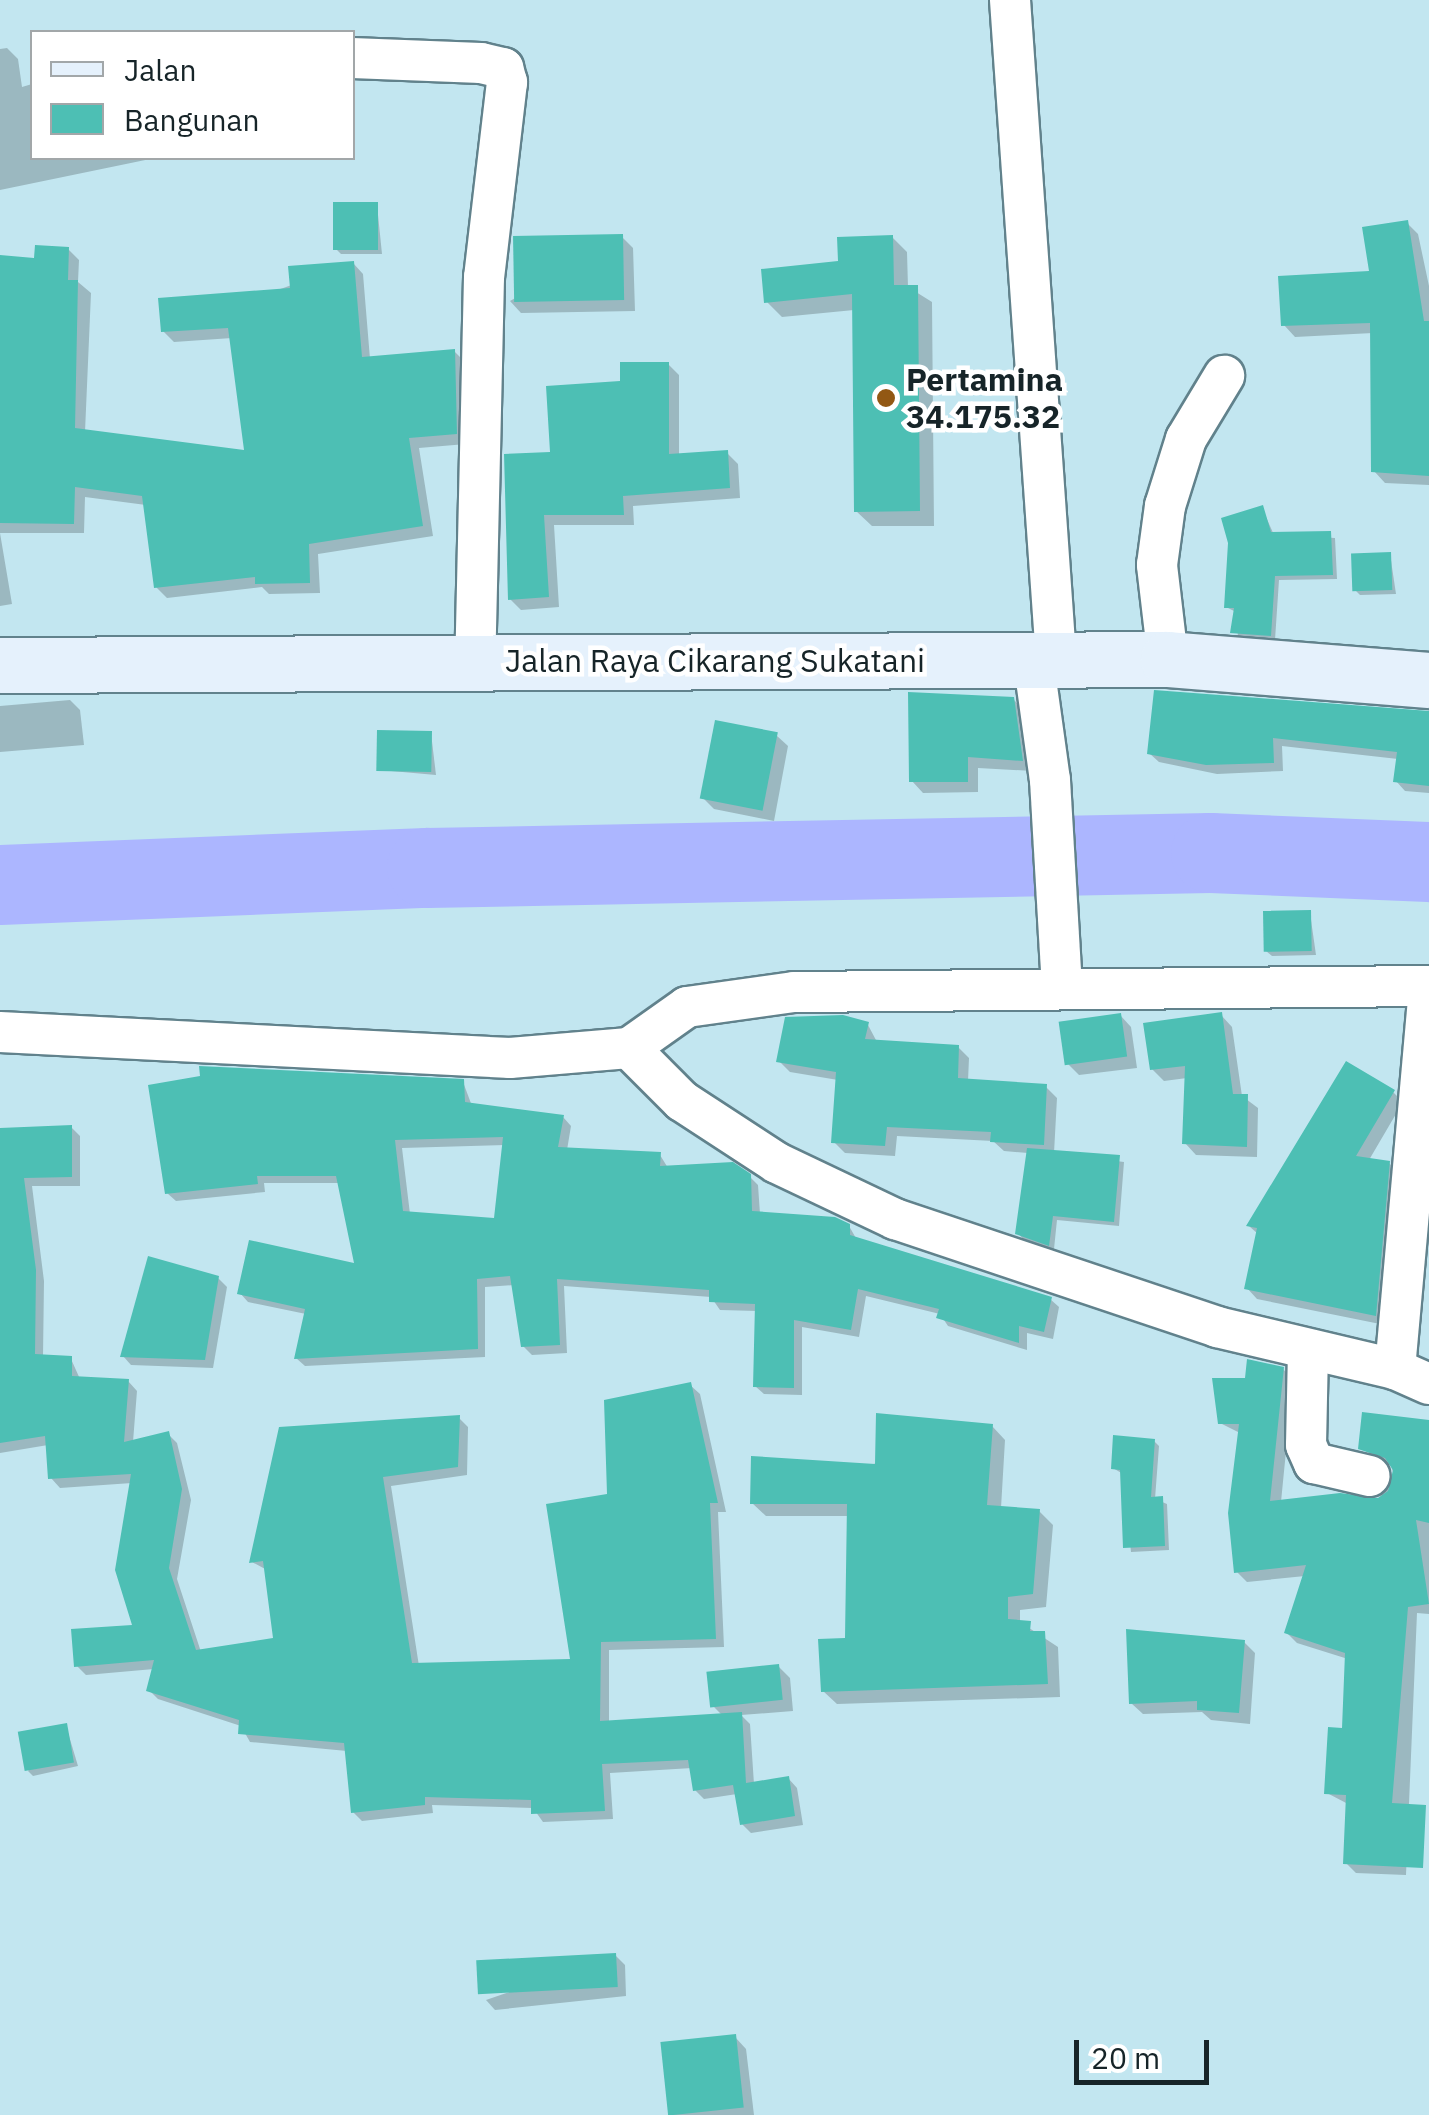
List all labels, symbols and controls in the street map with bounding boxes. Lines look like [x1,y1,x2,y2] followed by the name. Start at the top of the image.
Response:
[30,30,355,160] legend
[124,50,197,89] text: Jalan
[124,100,260,139] text: Bangunan
[906,361,1063,436] place label: Pertamina 34.175.32
[875,387,897,409] marker: Pertamina 34.175.32
[505,641,925,679] street label: Jalan Raya Cikarang Sukatani
[1079,2020,1214,2082] scale bar
[1091,2038,1160,2077] text: 20 m

